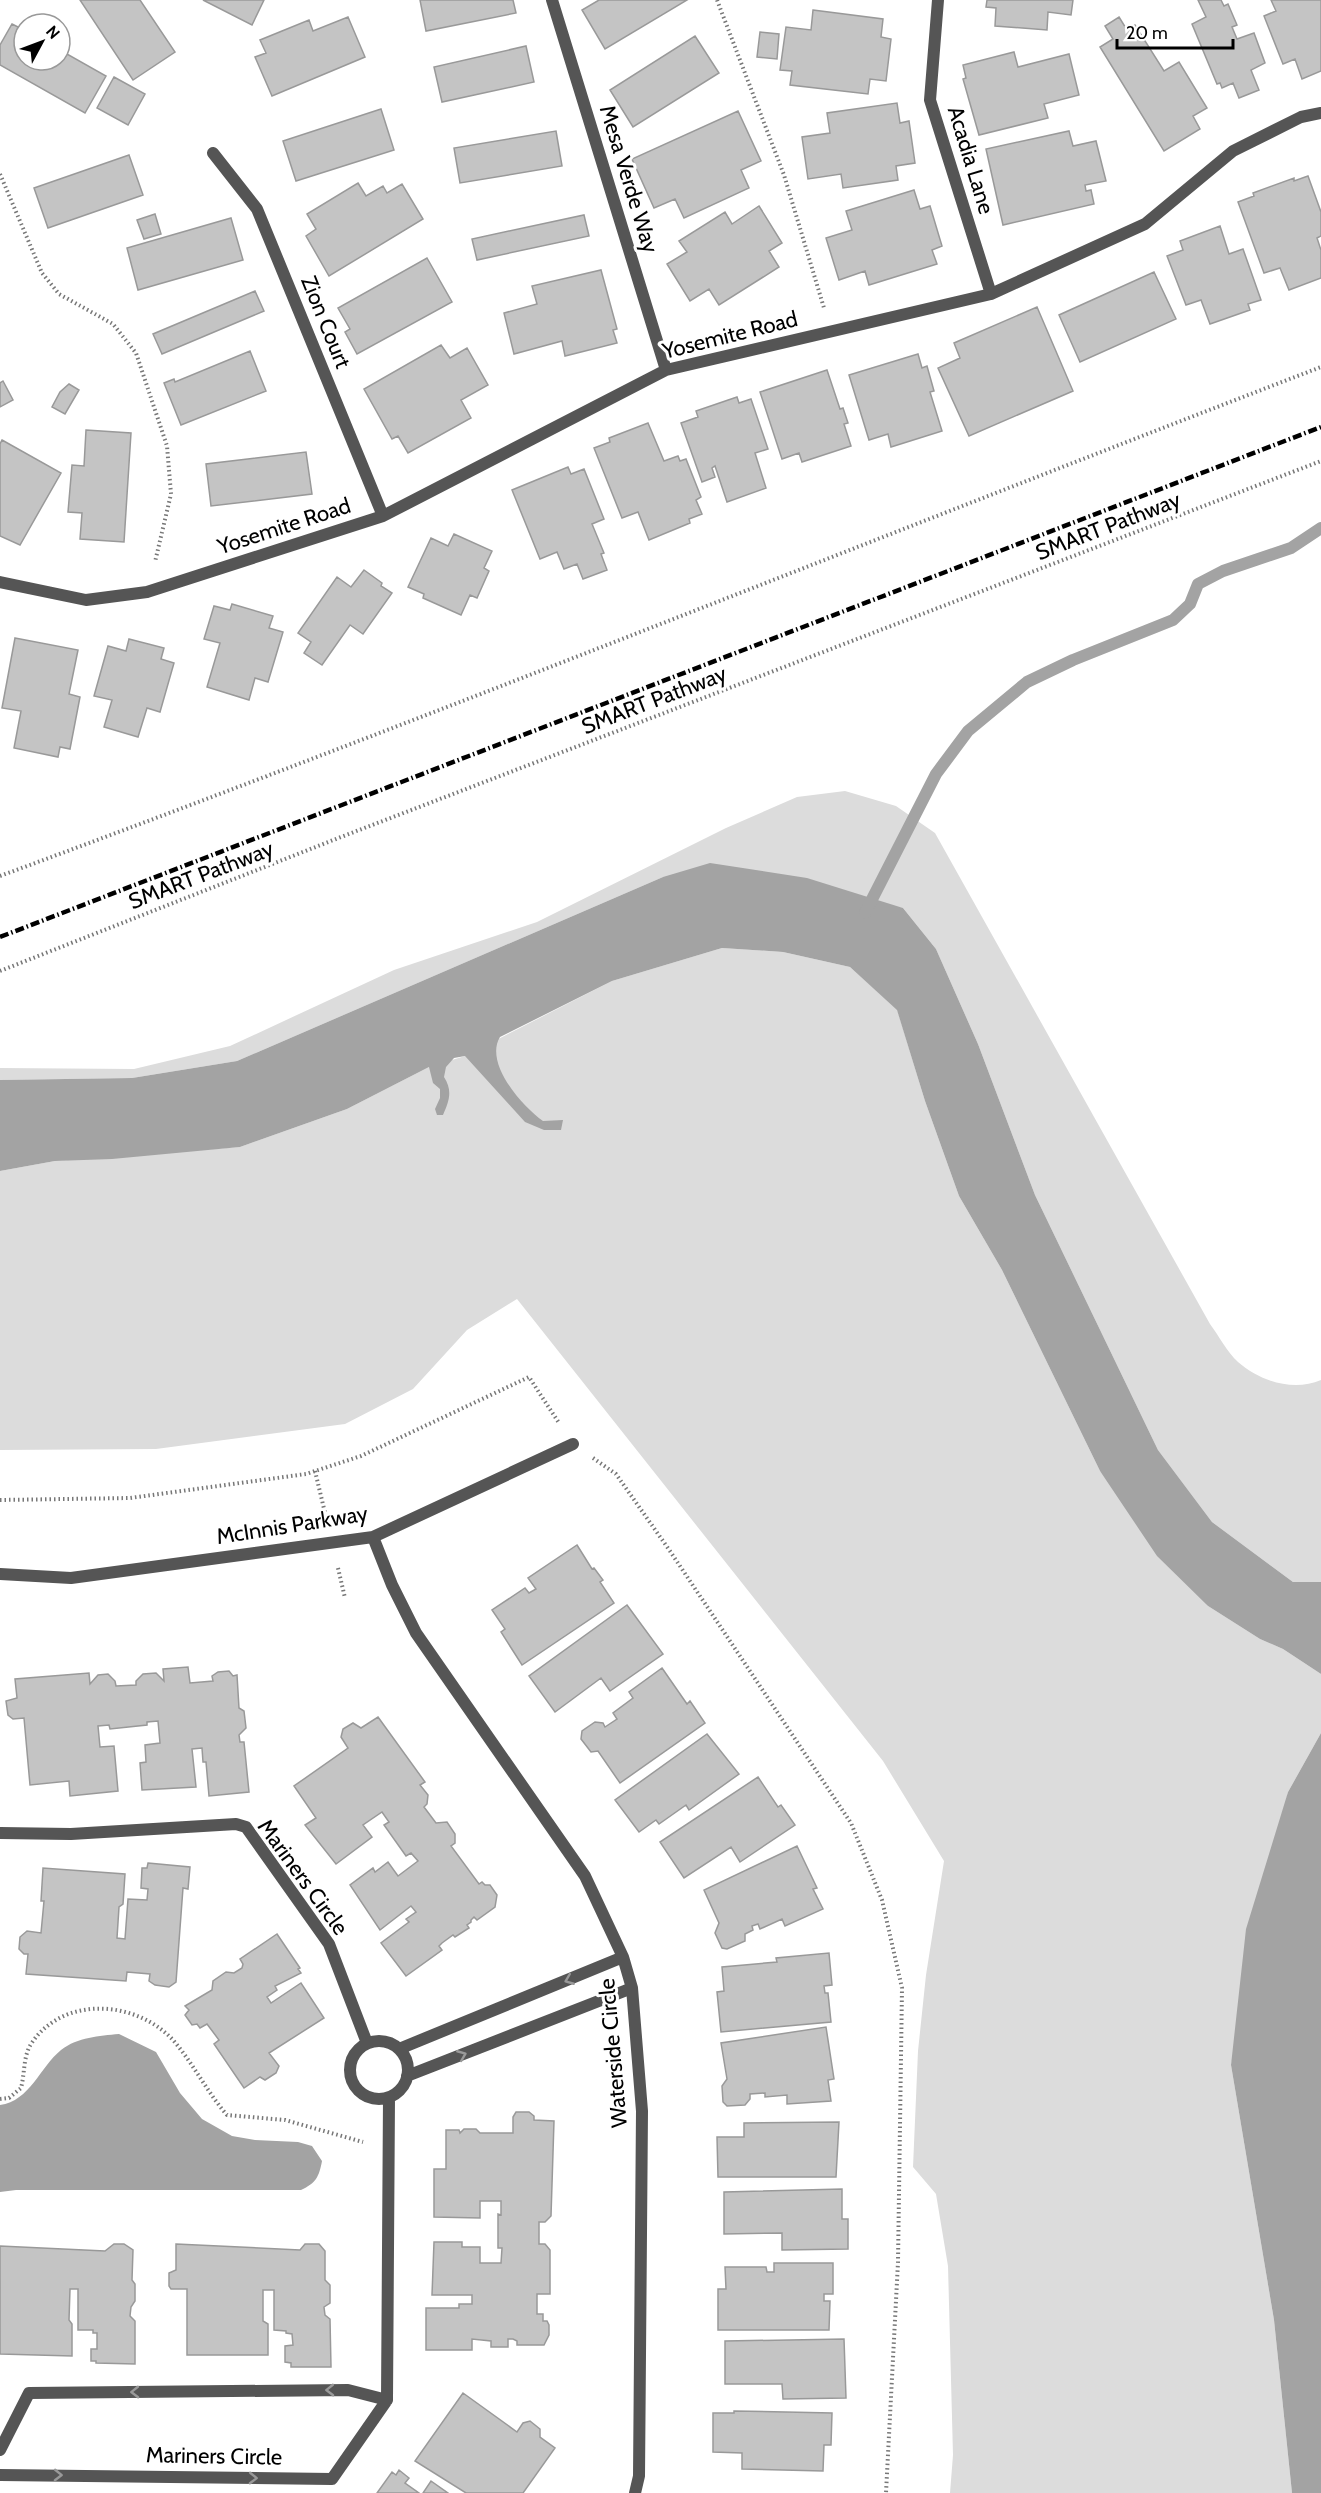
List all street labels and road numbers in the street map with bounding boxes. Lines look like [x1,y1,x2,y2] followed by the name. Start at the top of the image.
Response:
[594,102,664,256] street label: Mesa Verde Way
[942,103,1000,217] street label: Acadia Lane
[295,272,357,373] street label: Zion Court
[659,305,800,365] street label: Yosemite Road
[1032,486,1184,566] street label: SMART Pathway
[213,492,354,561] street label: Yosemite Road
[578,660,730,740] street label: SMART Pathway
[125,835,277,915] street label: SMART Pathway
[214,1500,370,1550] street label: McInnis Parkway
[252,1814,354,1940] street label: Mariners Circle
[593,1977,633,2129] street label: Waterside Circle
[146,2441,282,2471] street label: Mariners Circle

